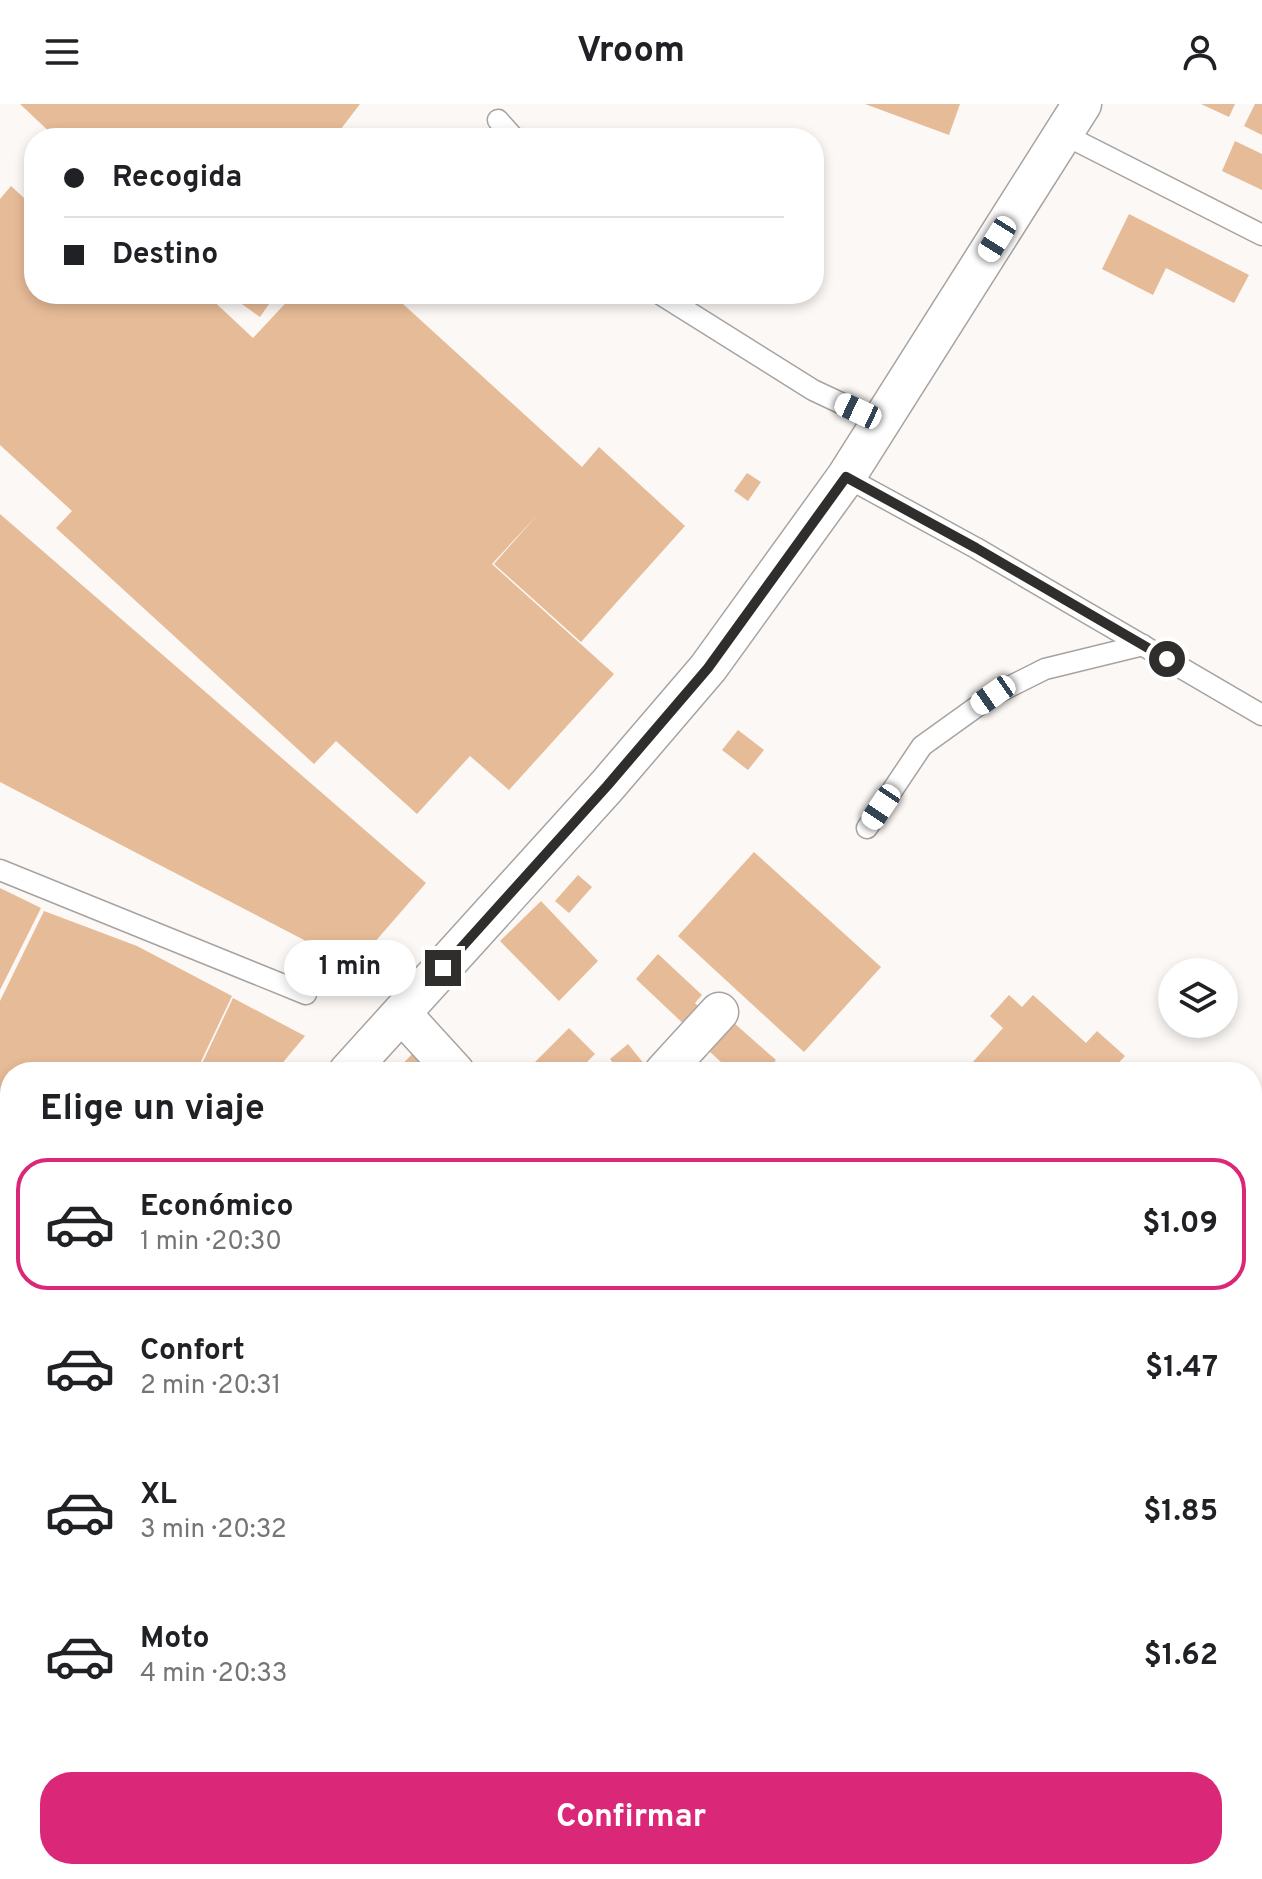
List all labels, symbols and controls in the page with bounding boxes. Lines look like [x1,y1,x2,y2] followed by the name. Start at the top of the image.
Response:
[577,29,685,75] text: Vroom
[40,30,84,74] icon: menu
[1178,30,1222,74] icon: person
[112,160,242,197] text: Recogida
[974,212,1020,266] car
[112,237,218,274] text: Destino
[831,390,885,432] car
[1149,641,1185,677] route start
[966,671,1020,719] car
[858,780,904,834] car
[283,940,415,996] callout: 1 min
[425,950,461,986] route end
[319,951,381,984] text: 1 min
[1158,958,1238,1038] map controls
[1158,958,1238,1038] button: layers
[40,1087,265,1133] text: Elige un viaje
[44,1188,116,1260] icon: car
[140,1189,293,1226] text: Económico
[1142,1206,1218,1243] text: $1.09
[140,1226,282,1259] text: 1 min · 20:30
[44,1332,116,1404] icon: car
[140,1333,245,1370] text: Confort
[1145,1350,1218,1387] text: $1.47
[140,1370,281,1403] text: 2 min · 20:31
[44,1476,116,1548] icon: car
[140,1477,177,1514] text: XL
[1143,1494,1218,1531] text: $1.85
[140,1514,287,1547] text: 3 min · 20:32
[44,1620,116,1692] icon: car
[140,1621,210,1658] text: Moto
[1144,1638,1218,1675] text: $1.62
[140,1658,288,1691] text: 4 min · 20:33
[40,1772,1222,1864] button: Confirmar

